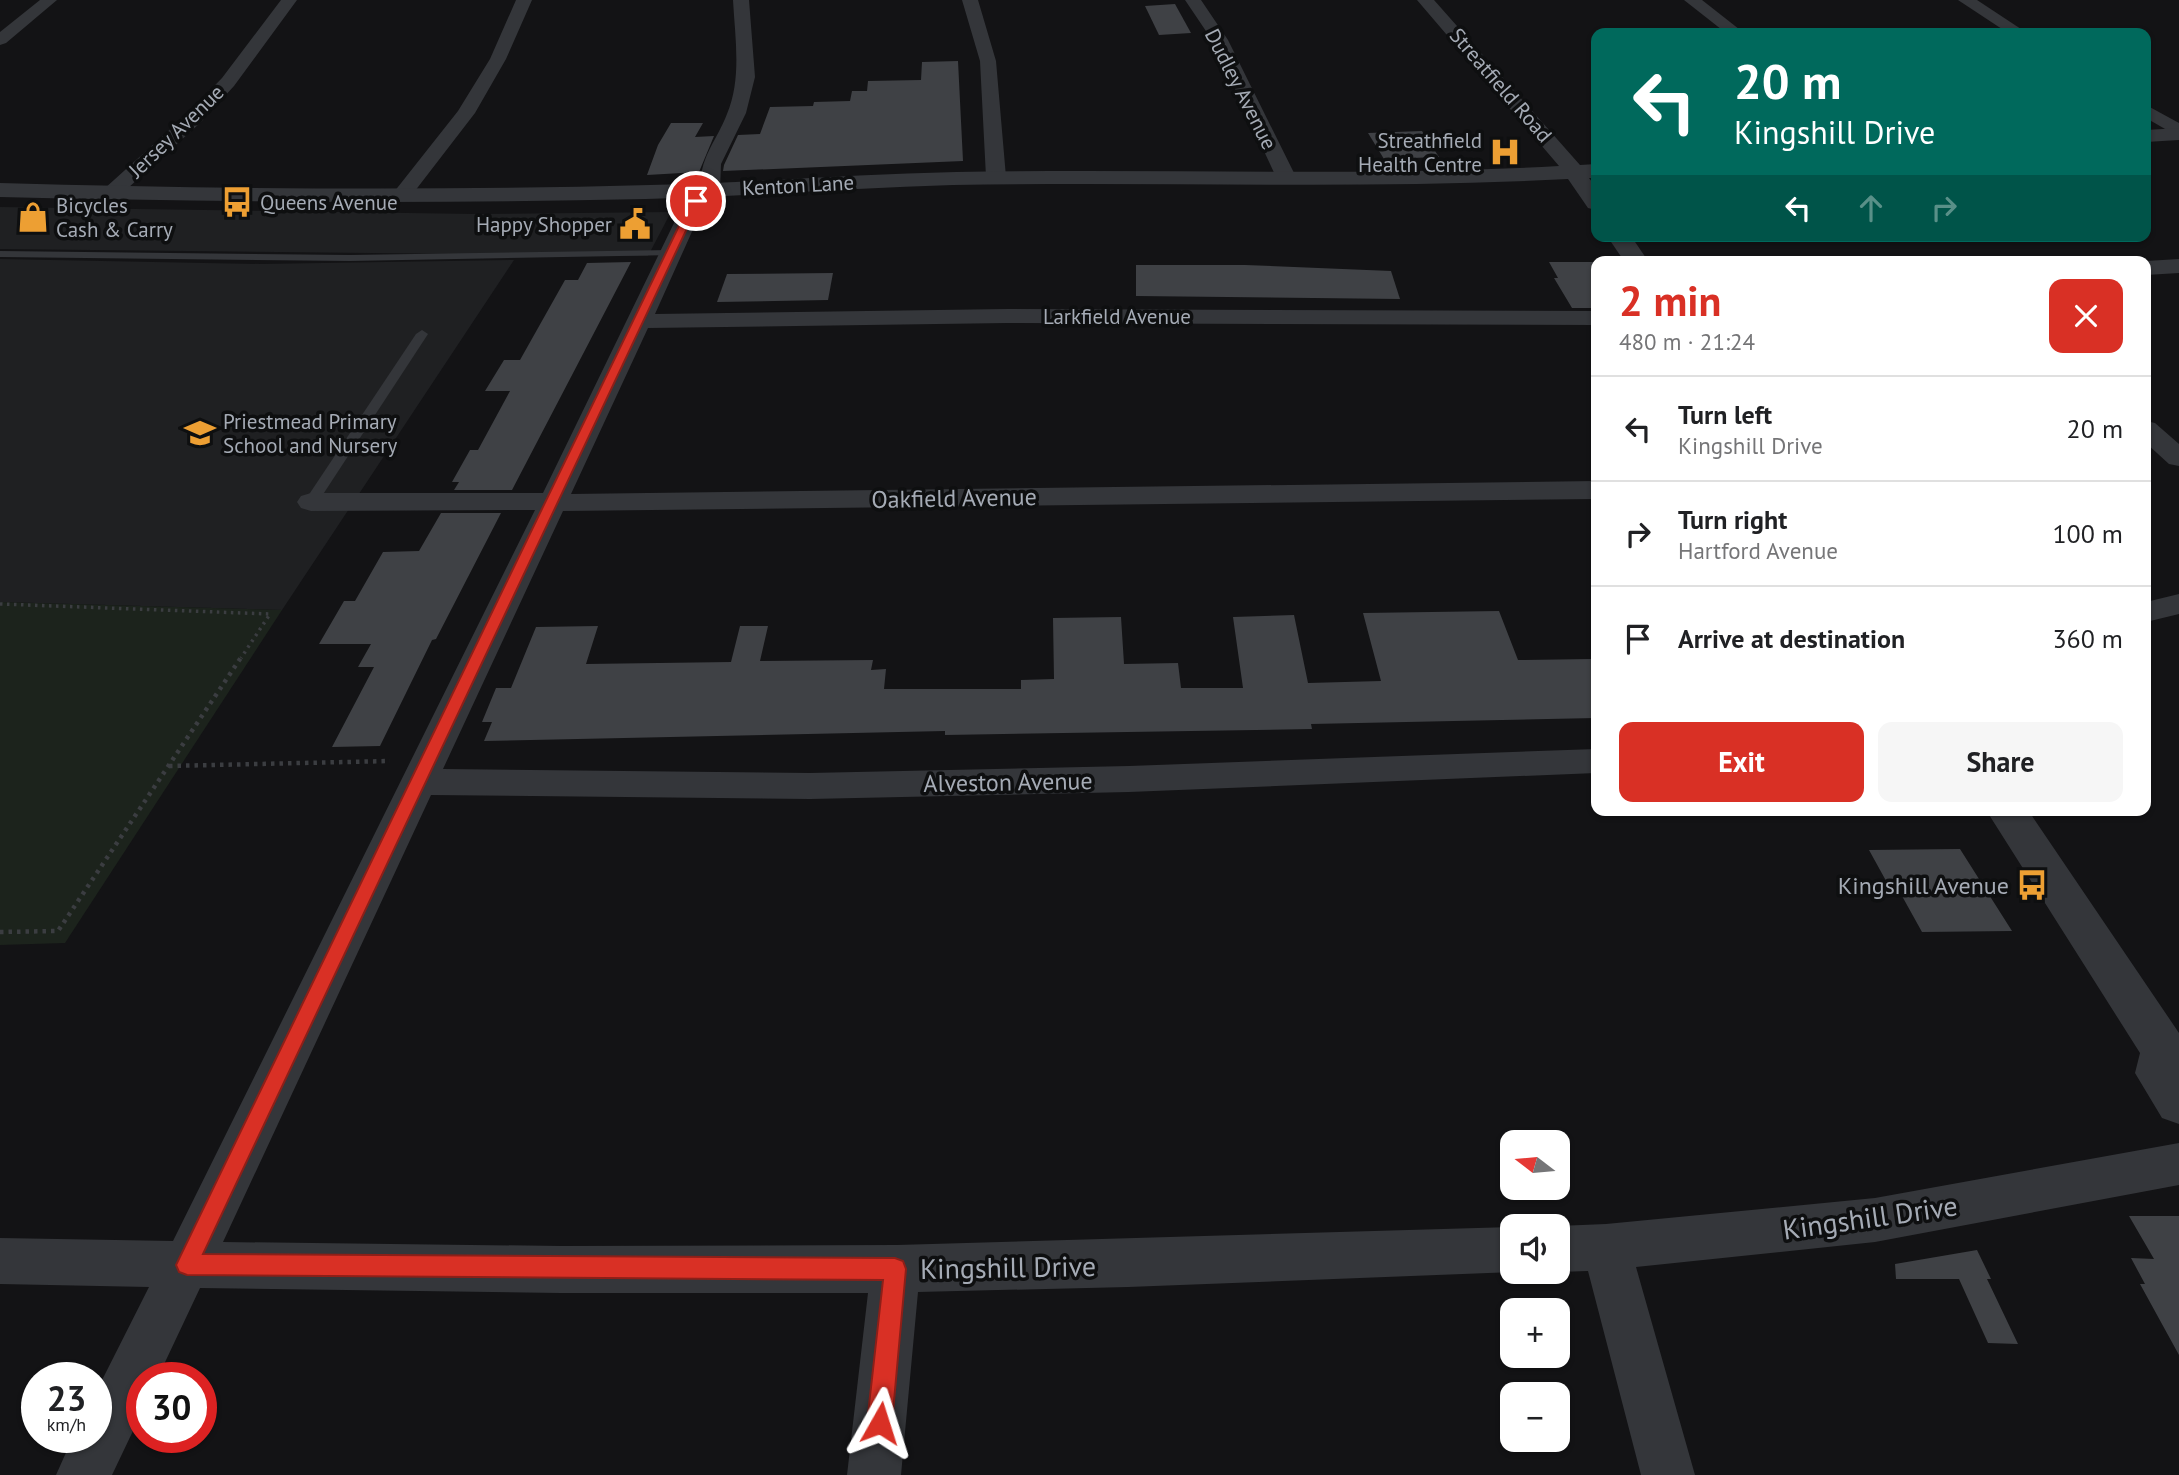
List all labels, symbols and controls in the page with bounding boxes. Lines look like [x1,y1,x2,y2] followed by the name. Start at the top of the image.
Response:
[1444,22,1558,148] street label: Streatfield Road
[1199,24,1283,154] street label: Dudley Avenue
[1734,49,1841,113] text: 20 m
[1619,56,1710,147] icon: left
[122,79,229,184] street label: Jersey Avenue
[1734,111,1935,153] text: Kingshill Drive
[1358,127,1482,178] place label: Streathfield Health Centre
[1488,135,1522,169] hospital icon: Streathfield Health Centre
[741,169,855,201] street label: Kenton Lane
[666,171,726,231] pin
[677,182,715,220] icon: arrive
[220,185,254,219] bus stop icon: Queens Avenue
[260,189,398,216] place label: Queens Avenue
[1779,189,1817,227] icon: left
[1852,189,1890,227] icon: ahead
[1925,189,1963,227] icon: right
[56,192,173,243] place label: Bicycles Cash & Carry
[16,200,50,234] shop icon: Bicycles Cash & Carry
[618,207,652,241] public building icon: Happy Shopper
[476,211,612,238] place label: Happy Shopper
[1619,273,1721,328] text: 2 min
[2049,279,2123,353] button: close
[1043,303,1191,330] street label: Larkfield Avenue
[1619,327,1755,356] text: 480 m · 21:24
[1678,398,1772,431] text: Turn left
[223,408,397,459] place label: Priestmead Primary School and Nursery
[1619,410,1657,448] icon: left
[2067,412,2123,445] text: 20 m
[183,416,217,450] school or university icon: Priestmead Primary School and Nursery
[1678,431,1823,460] text: Kingshill Drive
[871,481,1037,515] street label: Oakfield Avenue
[1678,503,1787,536] text: Turn right
[1619,515,1657,553] icon: right
[2052,517,2123,550] text: 100 m
[1678,536,1838,565] text: Hartford Avenue
[1619,620,1657,658] icon: arrive
[1678,622,1905,655] text: Arrive at destination
[2052,622,2123,655] text: 360 m
[1619,722,1864,802] button: Exit
[1878,722,2123,802] button: Share
[923,765,1093,799] street label: Alveston Avenue
[2015,868,2049,902] bus stop icon: Kingshill Avenue
[1838,870,2009,901] place label: Kingshill Avenue
[1500,1130,1570,1200] north arrow
[1500,1130,1570,1452] map controls
[1780,1186,1960,1248] street label: Kingshill Drive
[1500,1214,1570,1284] button: sound
[920,1247,1096,1287] street label: Kingshill Drive
[1500,1298,1570,1368] button: +
[126,1362,217,1453] speed limit sign: 30
[47,1375,86,1421] text: 23
[1500,1382,1570,1452] button: −
[843,1386,917,1460] position arrow
[47,1413,86,1436] text: km/h

